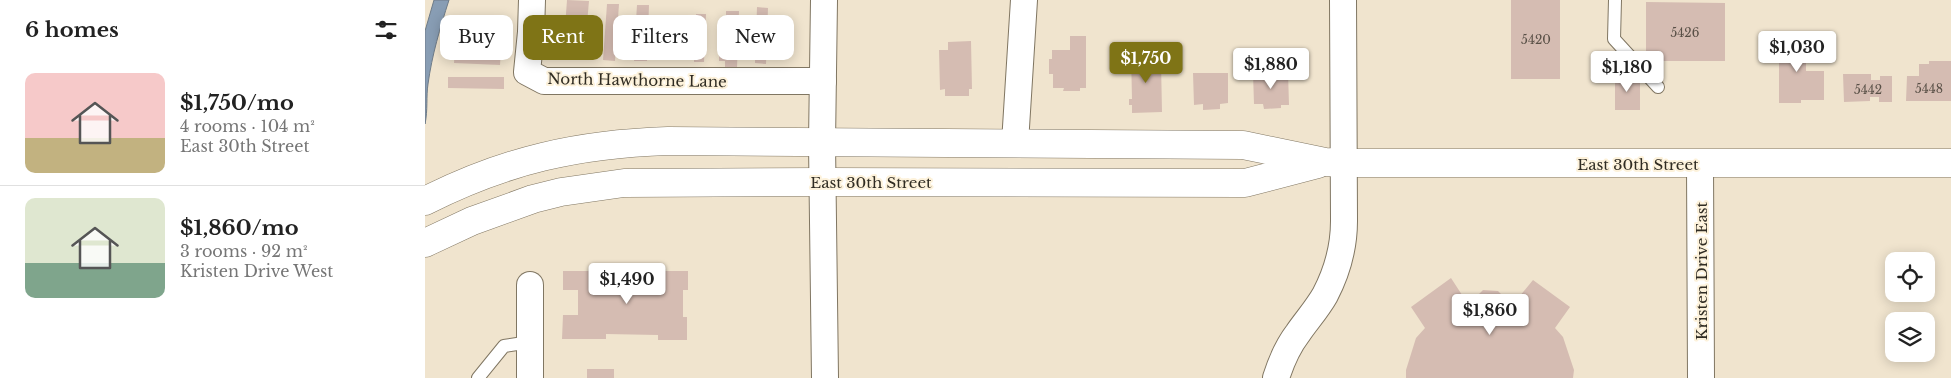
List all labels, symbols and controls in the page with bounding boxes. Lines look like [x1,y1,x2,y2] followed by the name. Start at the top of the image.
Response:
[440,15,513,60] chip: Buy
[523,15,603,60] chip: Rent
[613,15,707,60] chip: Filters
[717,15,794,60] chip: New
[372,16,400,44] icon: filters
[25,17,119,43] text: 6 homes
[1671,25,1700,40] house number: 5426
[1756,30,1838,73] pin: $1,030
[1521,32,1551,47] house number: 5420
[1769,37,1825,57] text: $1,030
[1105,42,1187,84] pin: $1,750
[1121,48,1171,68] text: $1,750
[1230,48,1312,90] pin: $1,880
[1586,51,1668,93] pin: $1,180
[1244,54,1298,74] text: $1,880
[1602,57,1652,77] text: $1,180
[547,69,727,91] street label: North Hawthorne Lane
[1915,81,1943,96] house number: 5448
[1854,82,1882,97] house number: 5442
[180,90,294,116] text: $1,750/mo
[65,93,125,153] icon: home
[180,116,315,136] text: 4 rooms · 104 m²
[180,136,309,156] text: East 30th Street
[1577,155,1699,174] street label: East 30th Street
[810,173,932,192] street label: East 30th Street
[1692,201,1711,340] street label: Kristen Drive East
[180,215,299,241] text: $1,860/mo
[65,218,125,278] icon: home
[180,241,307,261] text: 3 rooms · 92 m²
[1885,252,1935,362] map controls
[1885,252,1935,302] button: locate
[180,261,333,281] text: Kristen Drive West
[586,262,668,305] pin: $1,490
[600,269,654,289] text: $1,490
[1449,294,1531,336] pin: $1,860
[1463,300,1517,320] text: $1,860
[1885,312,1935,362] button: layers

